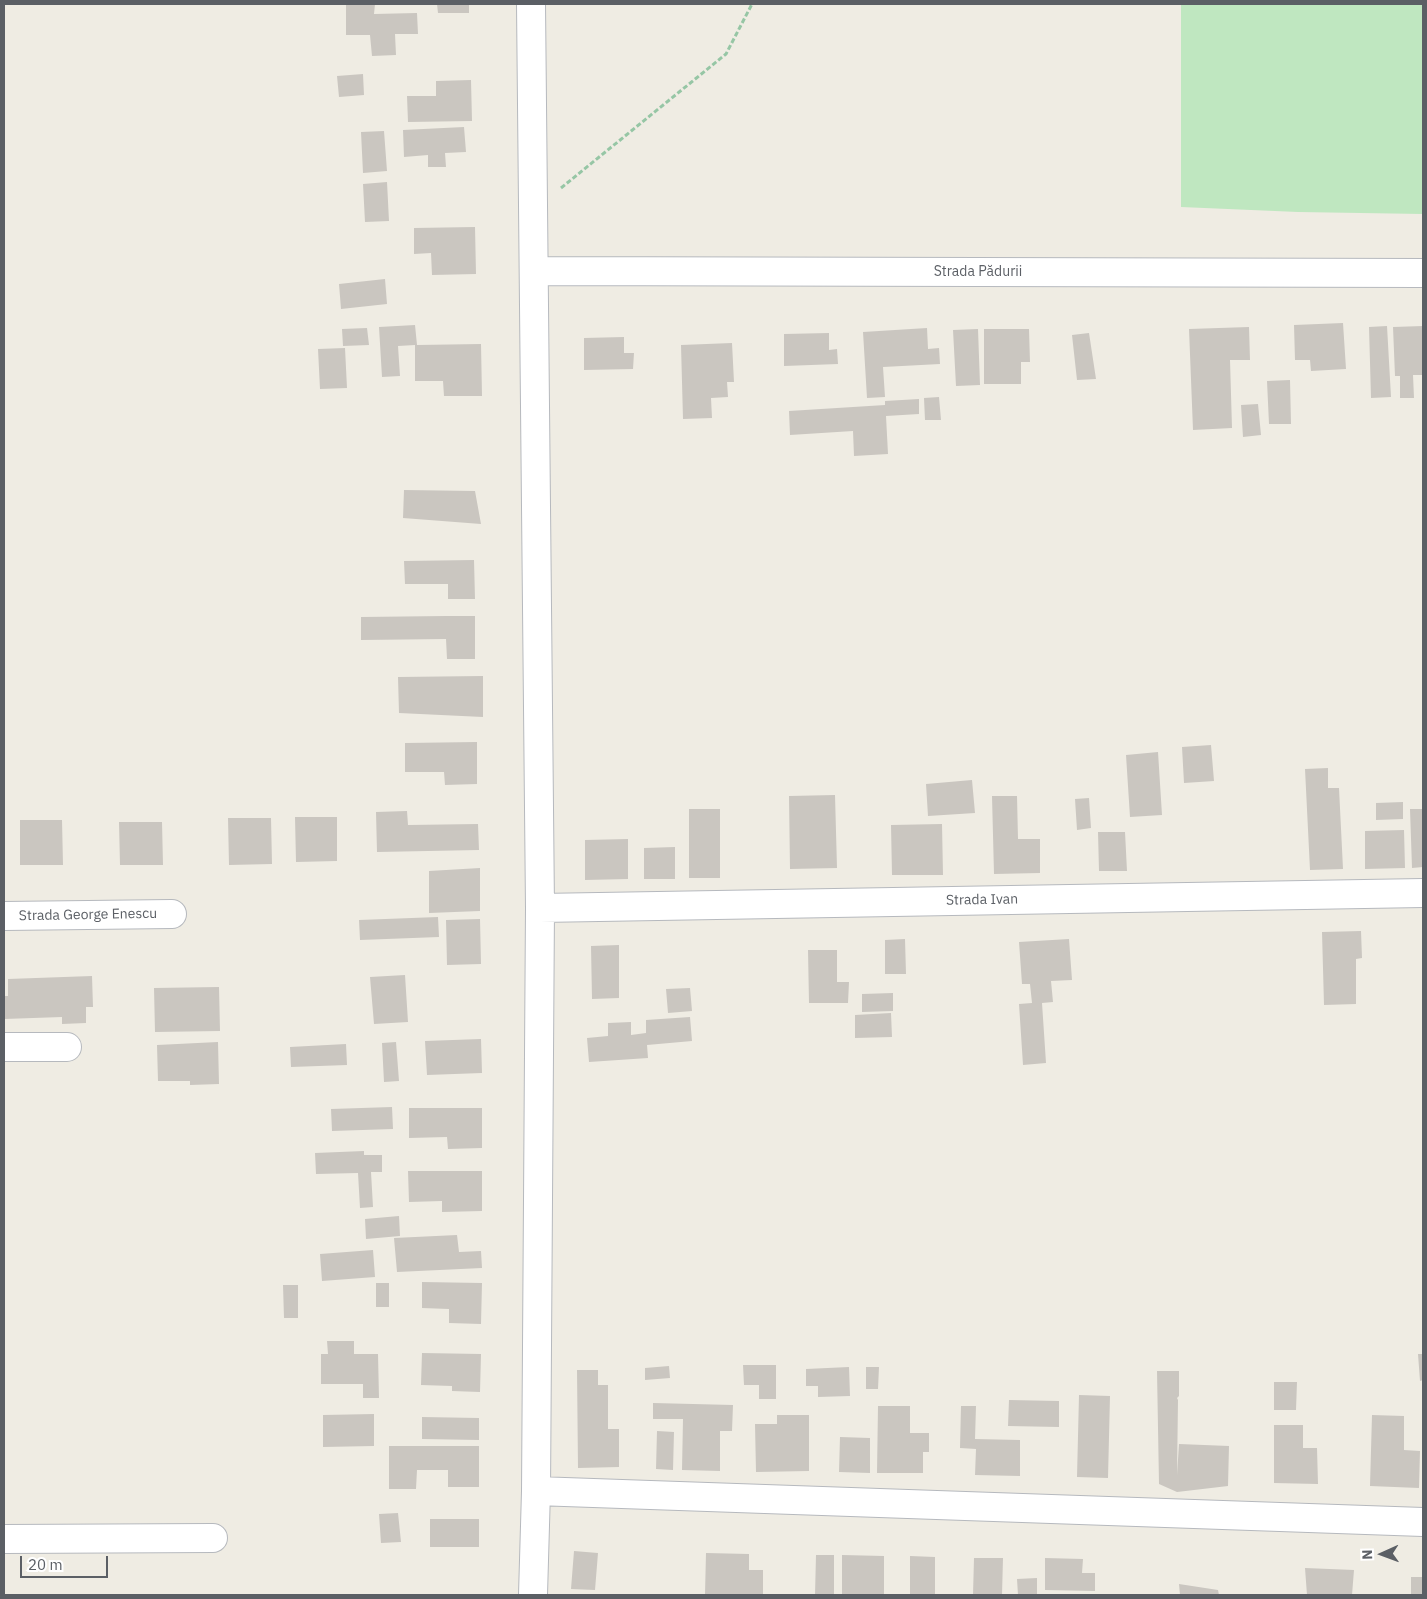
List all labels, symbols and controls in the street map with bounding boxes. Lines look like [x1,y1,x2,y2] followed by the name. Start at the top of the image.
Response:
[934,264,1022,280] street label: Strada Pădurii
[946,891,1018,909] street label: Strada Ivan
[19,905,157,925] street label: Strada George Enescu
[1357,1529,1407,1579] north arrow
[22,1546,110,1578] scale bar
[1358,1549,1376,1560] text: N
[28,1555,63,1574] text: 20 m

